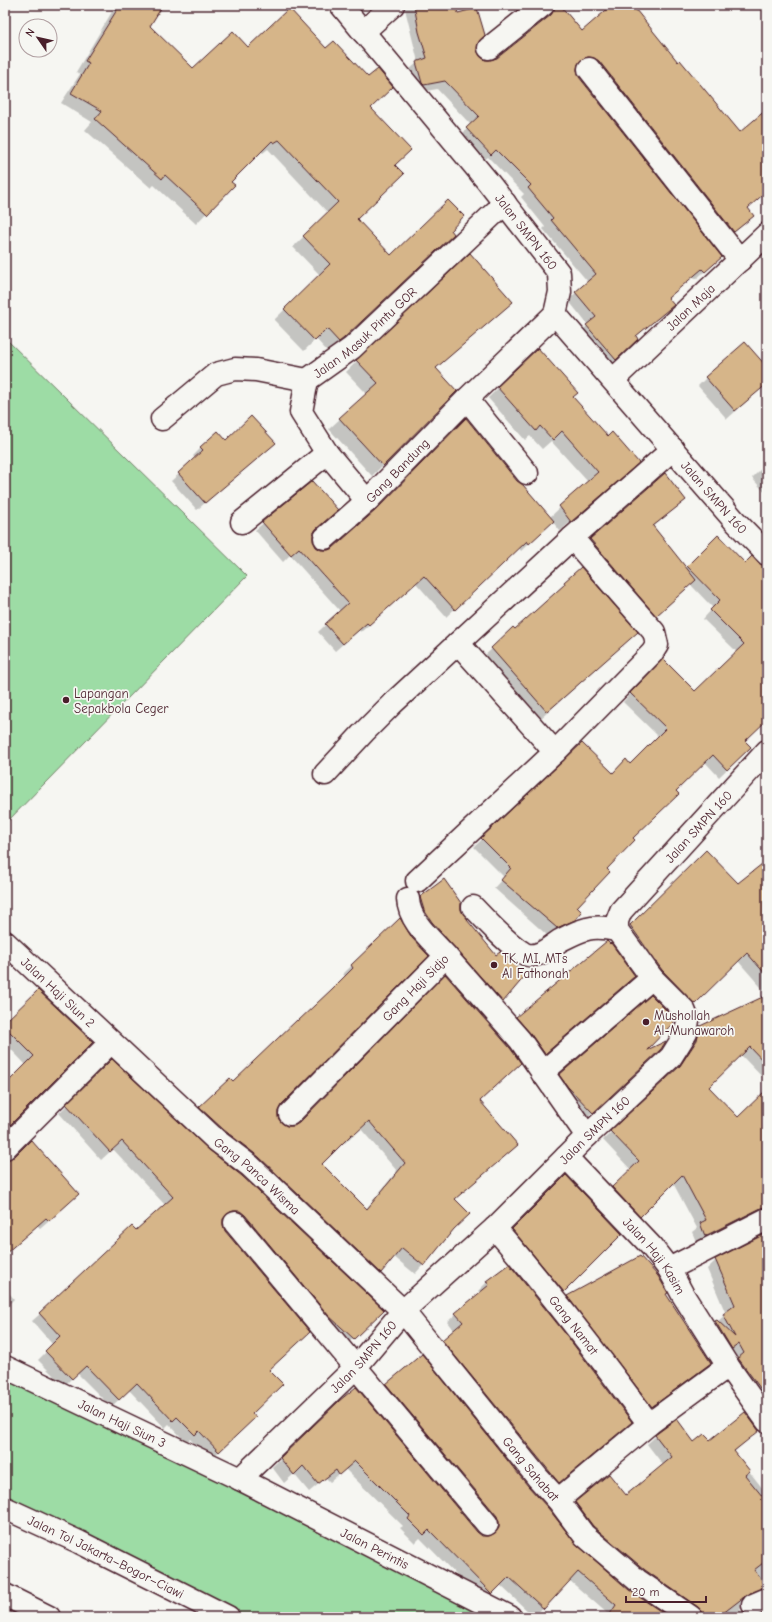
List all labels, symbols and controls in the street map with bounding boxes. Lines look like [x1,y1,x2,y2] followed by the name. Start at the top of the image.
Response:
[18,18,58,58] north arrow
[23,26,38,39] text: N
[492,191,561,273] street label: Jalan SMPN 160
[663,281,718,334] street label: Jalan Maja
[310,284,420,381] street label: Jalan Masuk Pintu GOR
[363,435,432,506] street label: Gang Bandung
[678,458,750,537] street label: Jalan SMPN 160
[74,686,169,716] place label: Lapangan Sepakbola Ceger
[61,695,71,705] marker: Lapangan Sepakbola Ceger
[662,787,735,866] street label: Jalan SMPN 160
[379,951,452,1024] street label: Gang Haji Sidjo
[502,951,569,981] place label: TK, MI, MTs Al Fathonah
[18,954,98,1031] street label: Jalan Haji Siun 2
[489,960,499,970] marker: TK, MI, MTs Al Fathonah
[654,1008,734,1038] place label: Mushollah Al-Munawaroh
[641,1017,651,1027] marker: Mushollah Al-Munawaroh
[556,1093,633,1167] street label: Jalan SMPN 160
[211,1134,303,1218] street label: Gang Panca Wisma
[620,1215,688,1297] street label: Jalan Haji Kasim
[546,1293,602,1359] street label: Gang Namat
[327,1317,400,1396] street label: Jalan SMPN 160
[76,1396,168,1451] street label: Jalan Haji Siun 3
[499,1434,563,1505] street label: Gang Sahabat
[25,1512,186,1602] street label: Jalan Tol Jakarta–Bogor–Ciawi
[338,1525,411,1572] street label: Jalan Perintis
[626,1578,706,1604] scale bar
[632,1585,660,1599] text: 20 m

